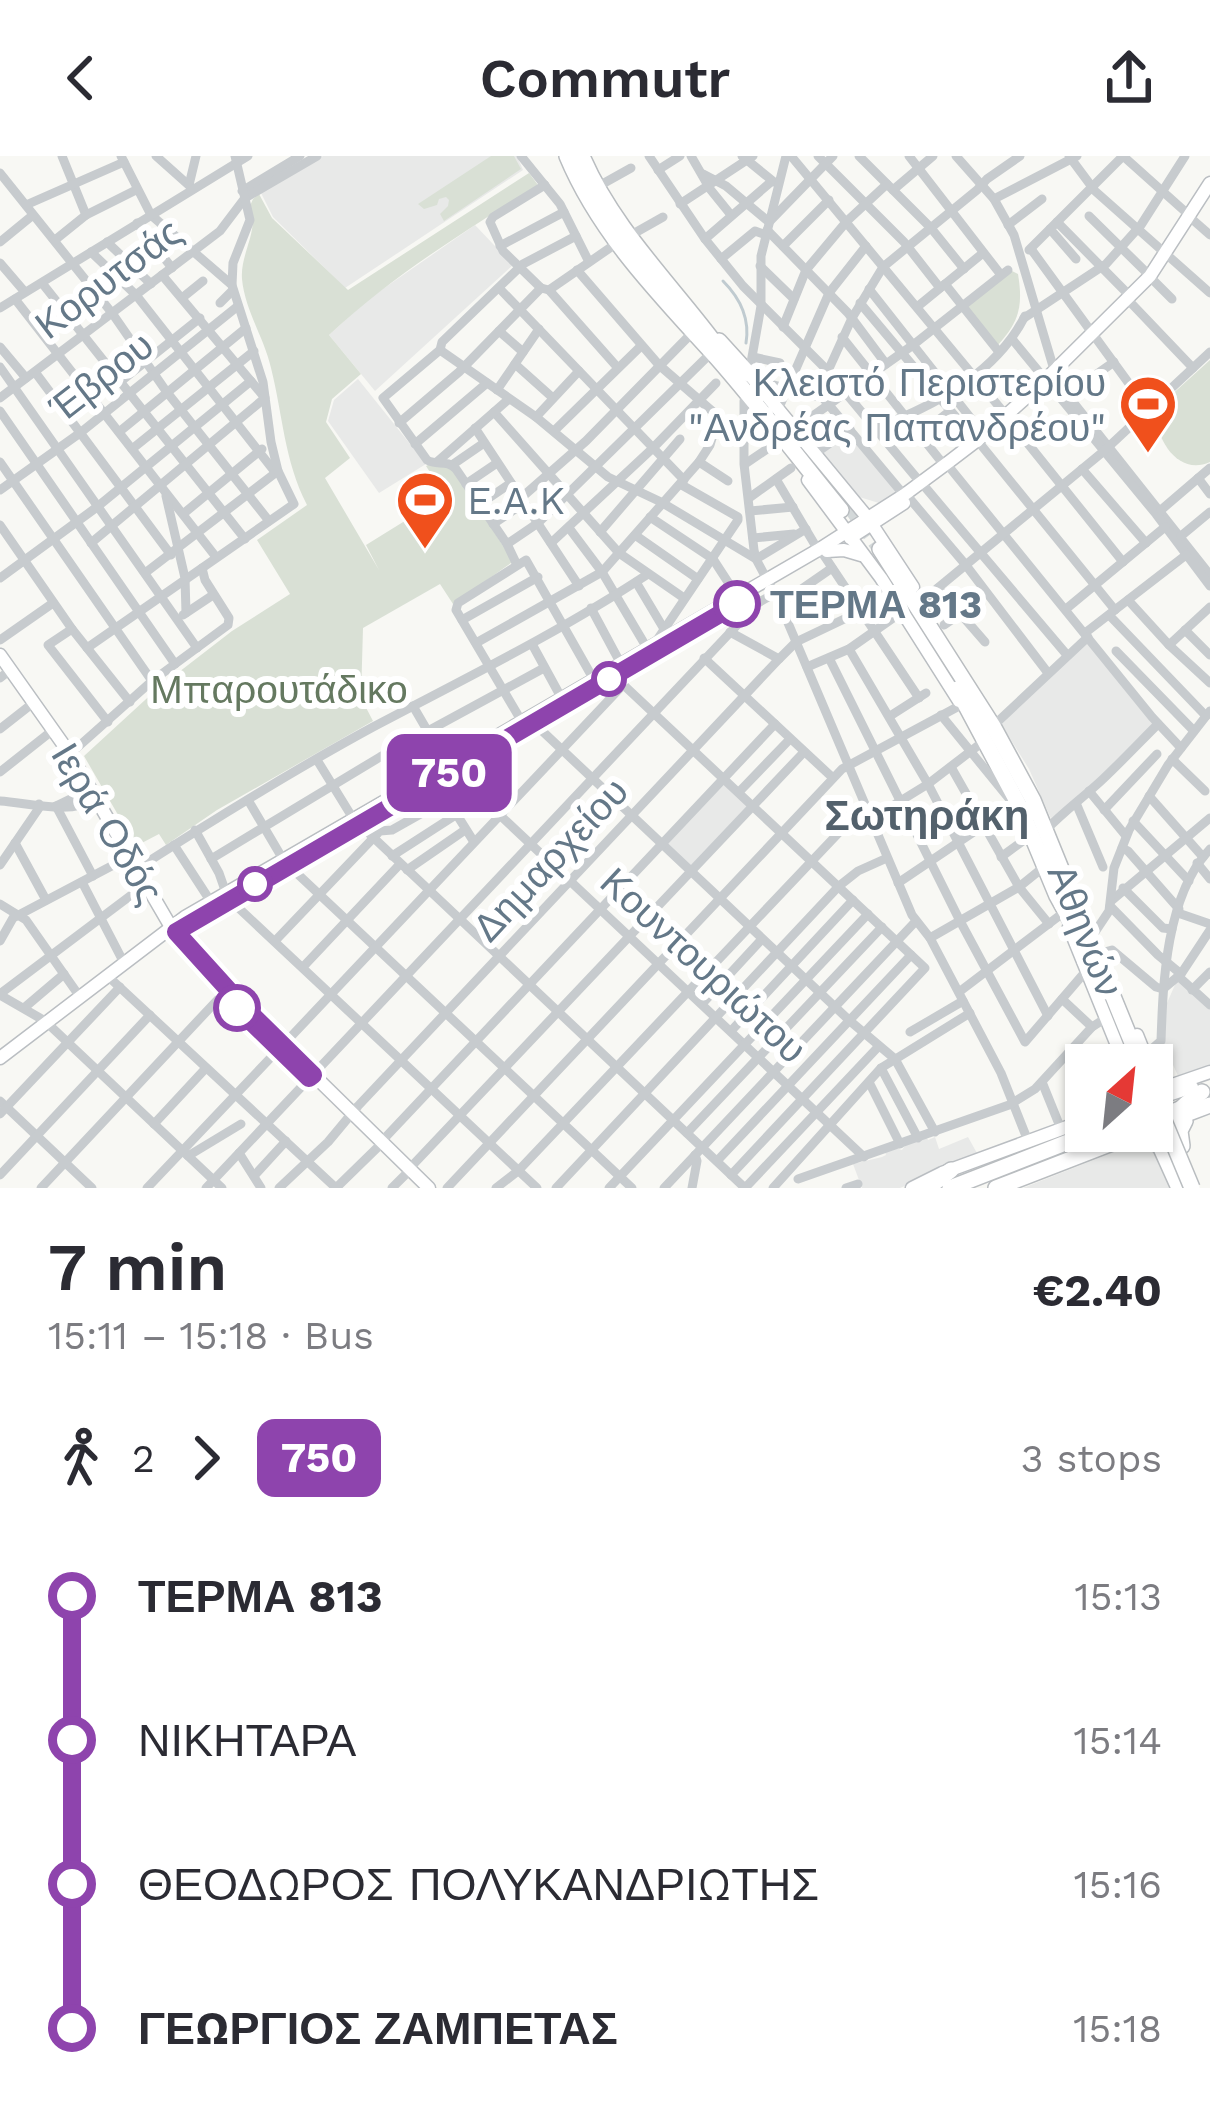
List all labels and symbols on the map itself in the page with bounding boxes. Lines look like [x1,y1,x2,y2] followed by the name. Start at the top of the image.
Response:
[26,209,190,348] street label: Κορυτσάς
[40,322,162,431] street label: Έβρου
[688,360,1106,450] place label: Κλειστό Περιστερίου "Ανδρέας Παπανδρέου"
[1117,373,1179,455] sports icon: Κλειστό Περιστερίου "Ανδρέας Παπανδρέου"
[394,469,456,551] sports icon: E.A.K
[467,478,565,523] place label: E.A.K
[715,582,759,626] marker: ΤΕΡΜΑ 813
[770,582,982,627] place label: ΤΕΡΜΑ 813
[593,663,625,695] unlabelled marker
[150,667,408,712] park label: Μπαρουτάδικο
[380,734,518,812] line badge: 750
[42,735,173,911] street label: Ιερά Οδός
[464,769,637,950] street label: Δημαρχείου
[825,791,1029,840] district label: Σωτηράκη
[1039,857,1132,1003] street label: Αθηνών
[592,859,816,1072] street label: Κουντουριώτου
[239,868,271,900] unlabelled marker
[215,986,259,1030] unlabelled marker
[1065,1044,1173,1152] north arrow

